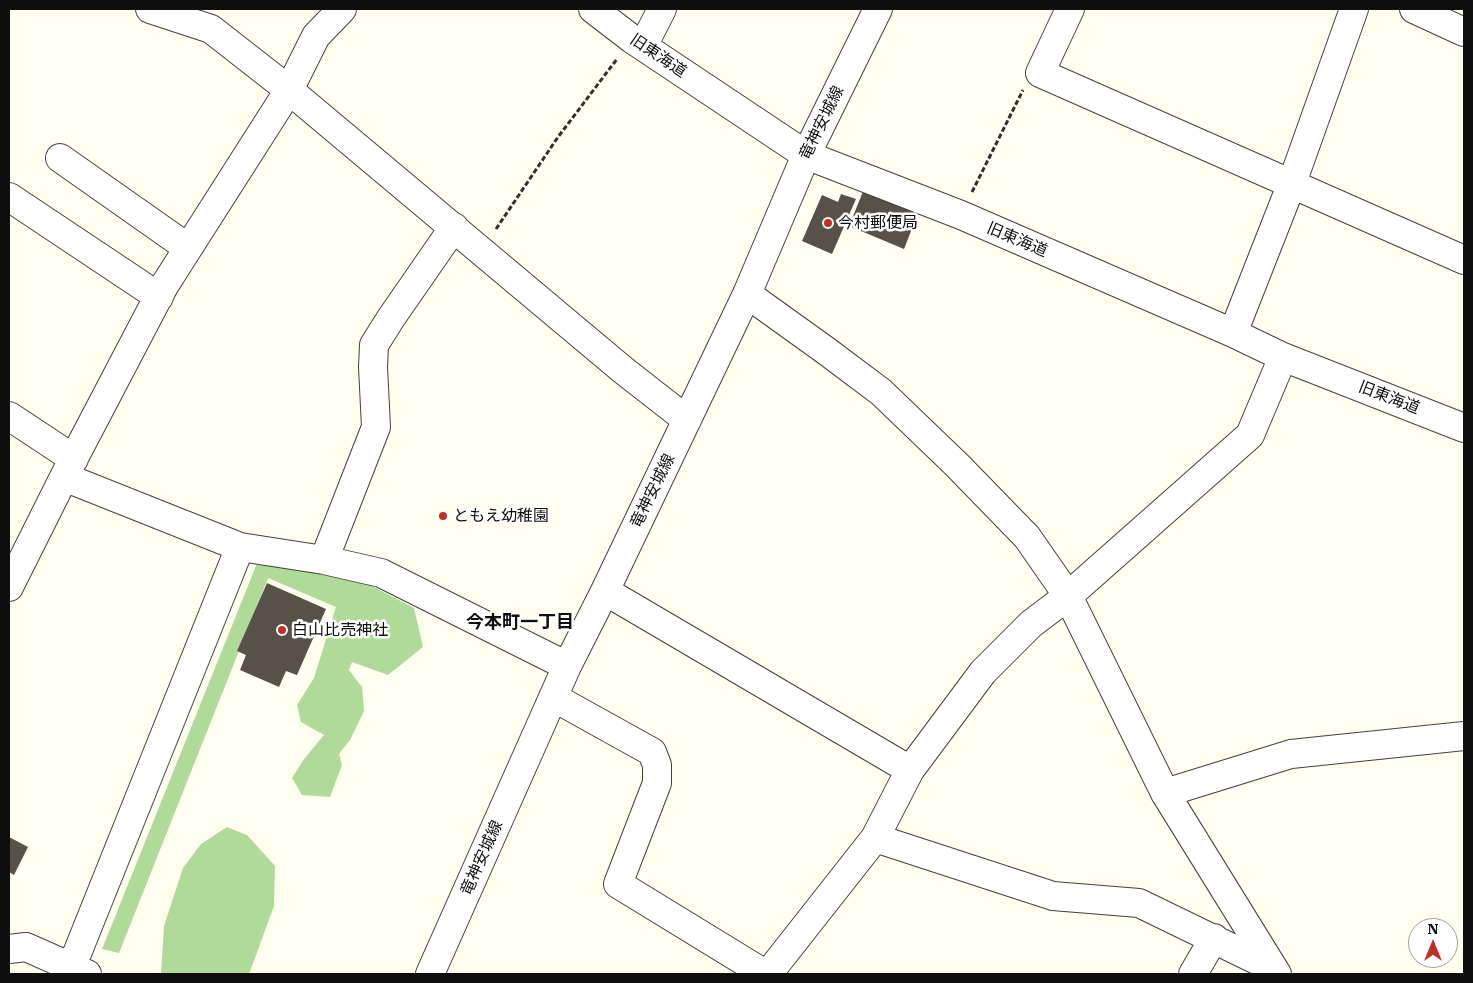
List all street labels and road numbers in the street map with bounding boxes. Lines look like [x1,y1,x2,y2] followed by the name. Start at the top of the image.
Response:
[626,30,690,82] street label: 旧東海道
[796,83,848,163] street label: 竜神安城線
[984,219,1050,261] street label: 旧東海道
[1356,378,1422,418] street label: 旧東海道
[627,451,679,531] street label: 竜神安城線
[457,818,507,898] street label: 竜神安城線

